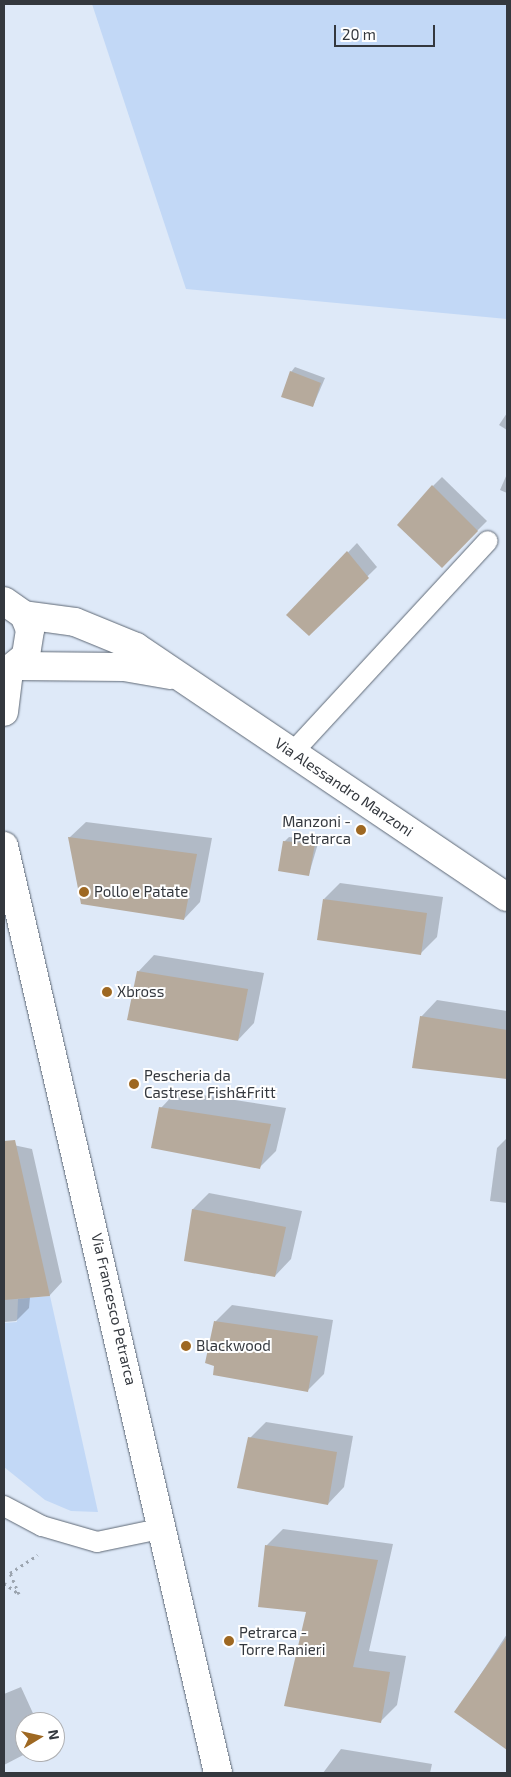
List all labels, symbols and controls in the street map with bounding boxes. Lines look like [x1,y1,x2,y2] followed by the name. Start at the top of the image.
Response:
[336,15,437,47] scale bar
[342,25,376,43] text: 20 m
[271,734,417,840] street label: Via Alessandro Manzoni
[282,812,351,847] place label: Manzoni - Petrarca
[355,824,367,836] marker: Manzoni - Petrarca
[94,883,188,901] place label: Pollo e Patate
[78,886,90,898] marker: Pollo e Patate
[117,983,164,1001] place label: Xbross
[101,986,113,998] marker: Xbross
[144,1066,276,1101] place label: Pescheria da Castrese Fish&Fritt
[128,1078,140,1090] marker: Pescheria da Castrese Fish&Fritt
[88,1231,140,1387] street label: Via Francesco Petrarca
[196,1337,271,1355] place label: Blackwood
[180,1340,192,1352] marker: Blackwood
[239,1623,326,1658] place label: Petrarca - Torre Ranieri
[223,1635,235,1647] marker: Petrarca - Torre Ranieri
[15,1712,65,1762] north arrow
[45,1728,64,1741] text: N

